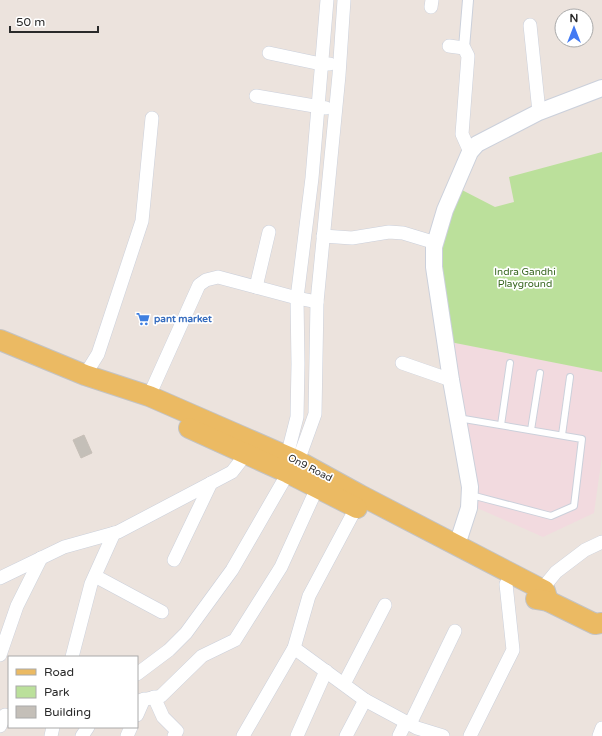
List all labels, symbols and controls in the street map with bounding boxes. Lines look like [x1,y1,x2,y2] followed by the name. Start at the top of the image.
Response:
[10,8,98,34] scale bar
[554,8,594,48] north arrow
[570,12,578,25] text: N
[16,15,45,29] text: 50 m
[494,266,556,290] park label: Indra Gandhi Playground
[135,311,151,327] supermarket icon: pant market
[154,313,212,325] place label: pant market
[286,452,334,484] street label: On9 Road
[8,656,138,728] legend
[44,665,74,679] text: Road
[44,685,70,699] text: Park
[44,705,91,719] text: Building

